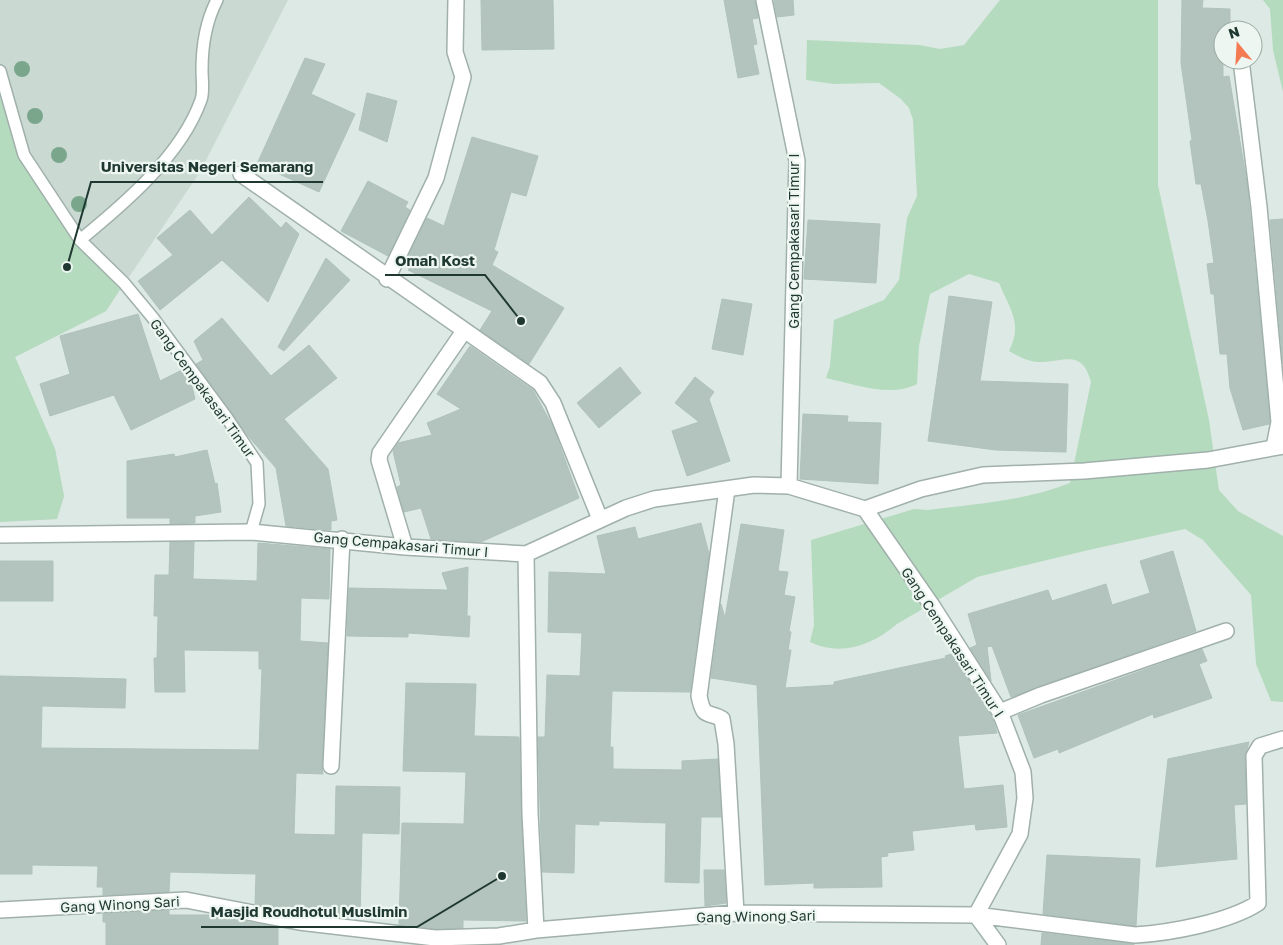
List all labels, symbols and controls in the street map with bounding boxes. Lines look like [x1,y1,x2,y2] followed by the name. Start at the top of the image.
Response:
[1213,20,1263,70] north arrow
[1226,22,1242,42] text: N
[91,152,323,182] callout: Universitas Negeri Semarang
[785,153,802,329] street label: Gang Cempakasari Timur I
[101,157,313,175] text: Universitas Negeri Semarang
[385,245,485,275] callout: Omah Kost
[395,251,475,269] text: Omah Kost
[147,315,259,461] street label: Gang Cempakasari Timur
[313,528,489,560] street label: Gang Cempakasari Timur I
[898,564,1008,720] street label: Gang Cempakasari Timur I
[60,892,180,916] street label: Gang Winong Sari
[201,897,417,927] callout: Masjid Roudhotul Muslimin
[211,902,407,920] text: Masjid Roudhotul Muslimin
[696,906,816,926] street label: Gang Winong Sari

